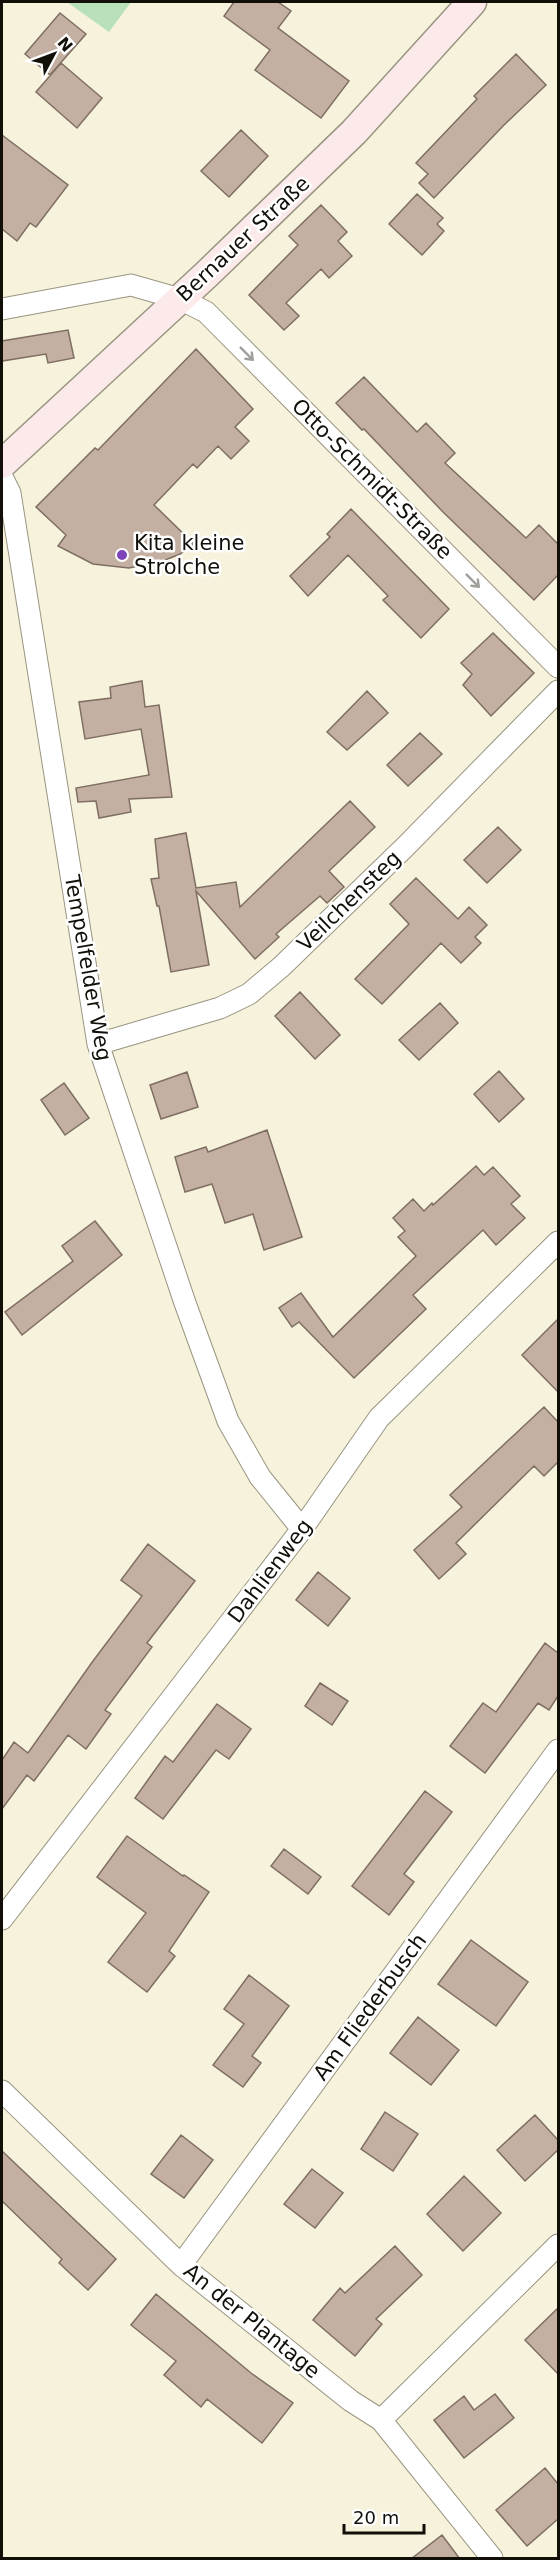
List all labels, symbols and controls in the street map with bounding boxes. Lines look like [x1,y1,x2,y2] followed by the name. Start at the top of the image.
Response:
[24,24,84,84] north arrow
[53,33,77,56] text: N
[172,171,314,307] street label: Bernauer Straße
[240,346,255,361] one-way arrow
[287,394,457,564] street label: Otto-Schmidt-Straße
[134,531,244,579] place label: Kita kleine Strolche
[115,548,129,562] marker: Kita kleine Strolche
[466,574,481,589] one-way arrow
[293,846,405,956] street label: Veilchensteg
[60,872,116,1063] street label: Tempelfelder Weg
[223,1514,317,1628] street label: Dahlienweg
[309,1929,431,2085] street label: Am Fliederbusch
[179,2259,325,2383] street label: An der Plantage
[344,2497,424,2535] scale bar
[353,2507,399,2528] text: 20 m

